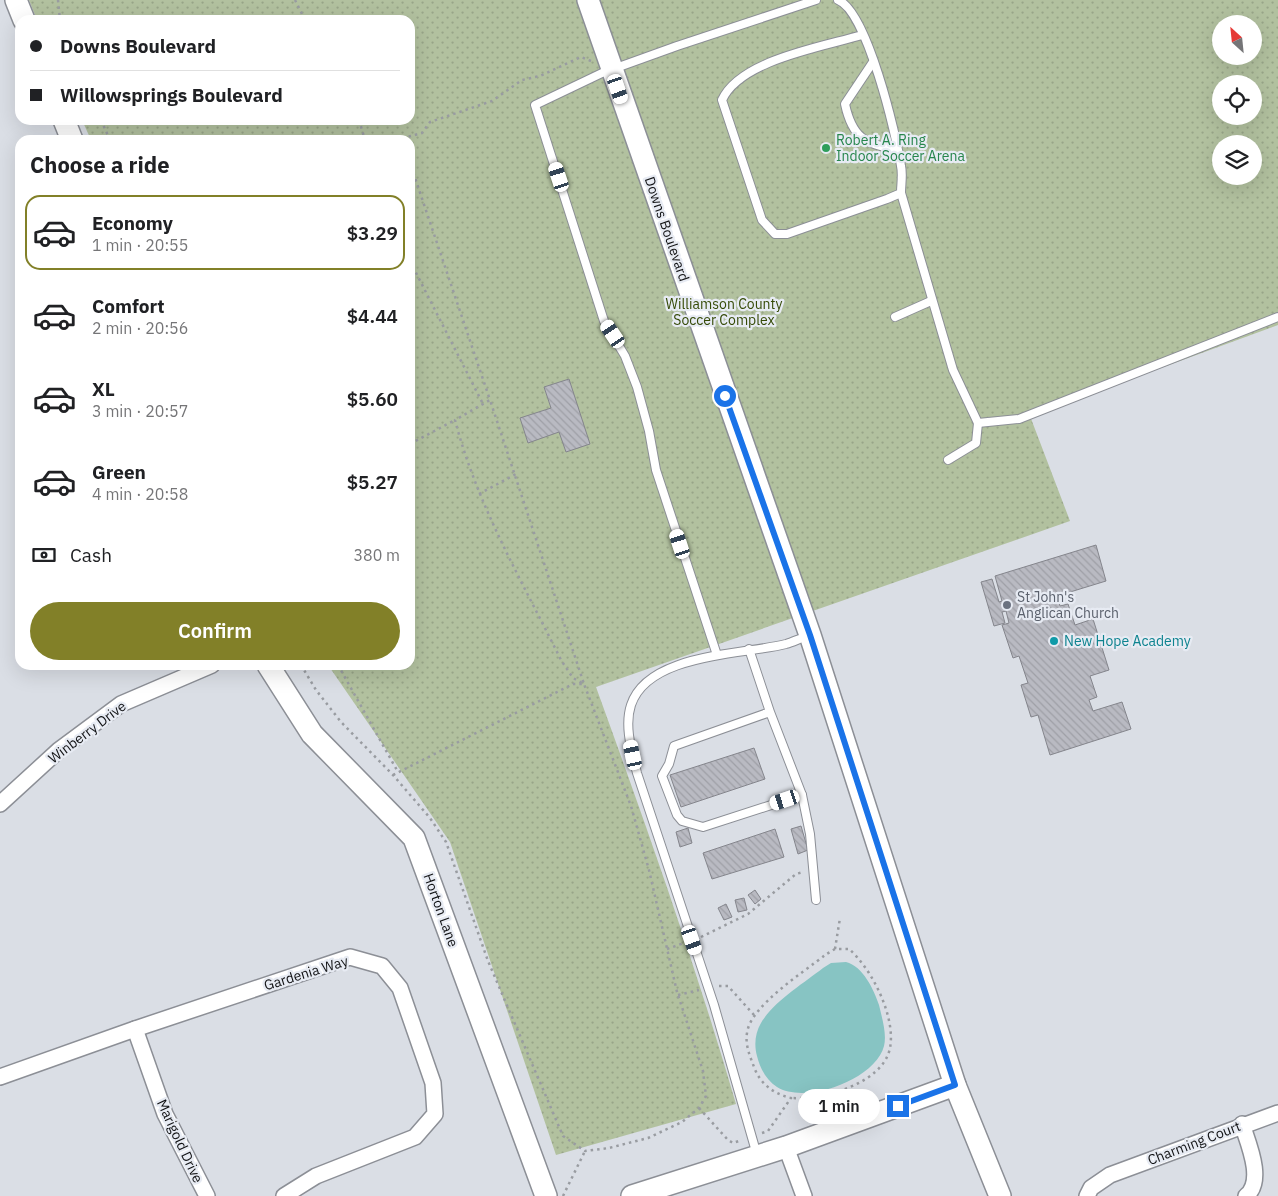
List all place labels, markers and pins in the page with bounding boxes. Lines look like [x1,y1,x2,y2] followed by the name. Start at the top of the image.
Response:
[836,131,965,165] place label: Robert A. Ring Indoor Soccer Arena
[820,142,832,154] marker: Robert A. Ring Indoor Soccer Arena
[1017,588,1119,622] place label: St John's Anglican Church
[1001,599,1013,611] marker: St John's Anglican Church
[1064,632,1191,650] place label: New Hope Academy
[1048,635,1060,647] marker: New Hope Academy

